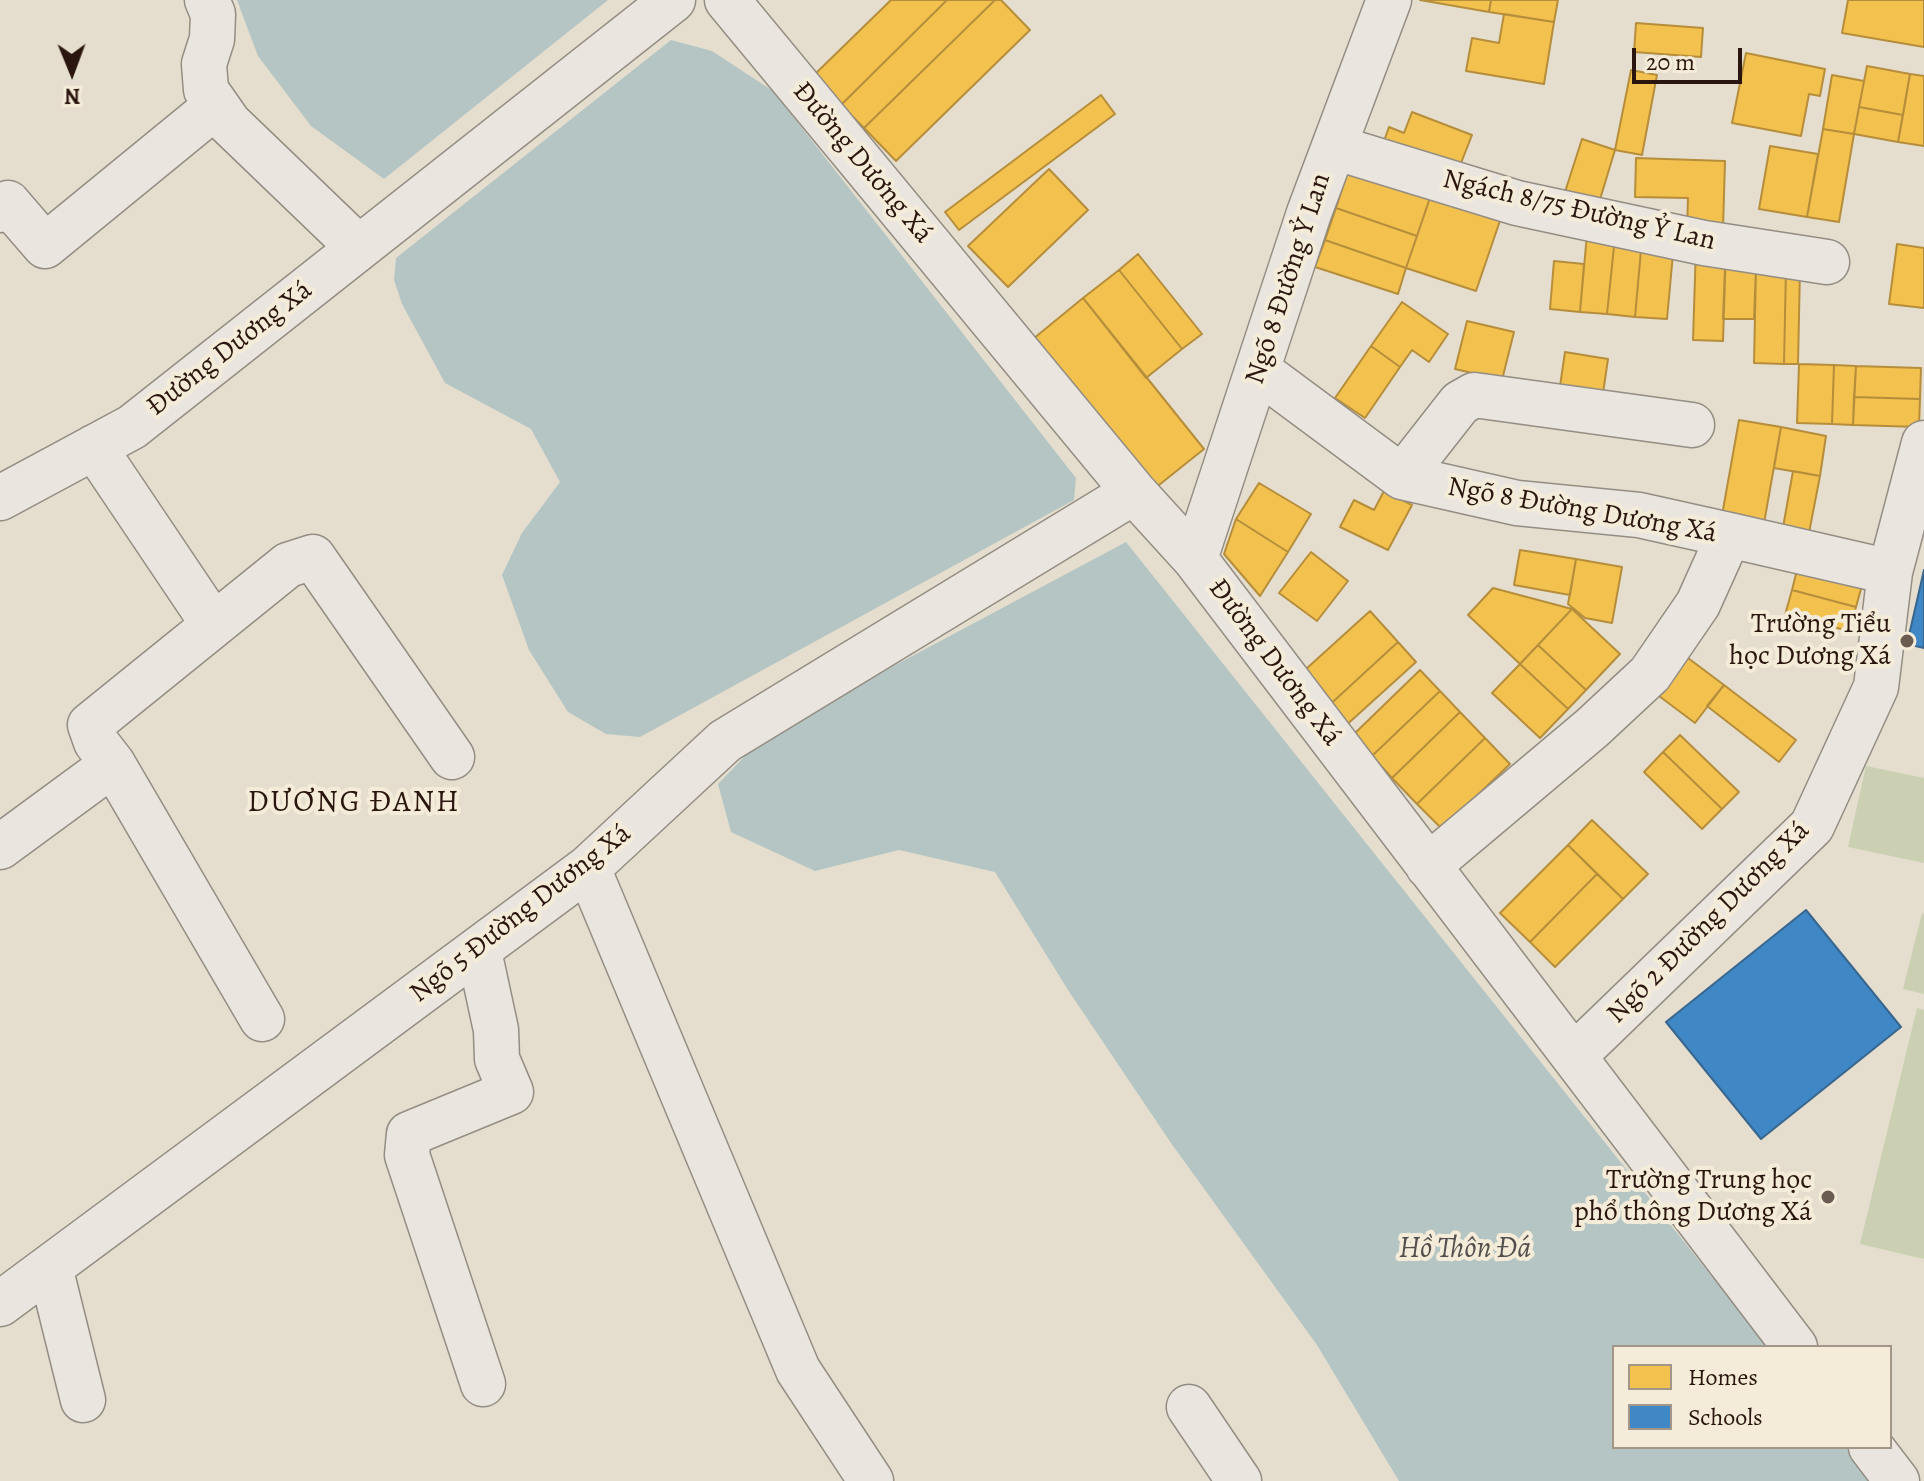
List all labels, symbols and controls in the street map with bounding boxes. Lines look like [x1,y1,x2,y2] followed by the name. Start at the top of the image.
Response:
[32,32,112,112] north arrow
[1636,32,1746,82] scale bar
[1646,46,1695,78] text: 20 m
[785,75,939,251] street label: Đường Dương Xá
[64,81,81,111] text: N
[1439,163,1719,259] street label: Ngách 8/75 Đường Ỷ Lan
[1239,169,1339,389] street label: Ngõ 8 Đường Ỷ Lan
[141,274,319,424] street label: Đường Dương Xá
[1445,471,1719,551] street label: Ngõ 8 Đường Dương Xá
[1200,573,1348,753] street label: Đường Dương Xá
[1729,608,1891,674] place label: Trường Tiểu học Dương Xá
[1898,632,1916,650] marker: Trường Tiểu học Dương Xá
[247,786,461,822] district label: DƯƠNG ĐANH
[1601,815,1817,1031] street label: Ngõ 2 Đường Dương Xá
[404,817,638,1011] street label: Ngõ 5 Đường Dương Xá
[1574,1164,1812,1230] place label: Trường Trung học phổ thông Dương Xá
[1819,1188,1837,1206] marker: Trường Trung học phổ thông Dương Xá
[1399,1232,1531,1268] water label: Hồ Thôn Đá
[1612,1345,1892,1449] legend
[1688,1361,1758,1393] text: Homes
[1688,1401,1763,1433] text: Schools

